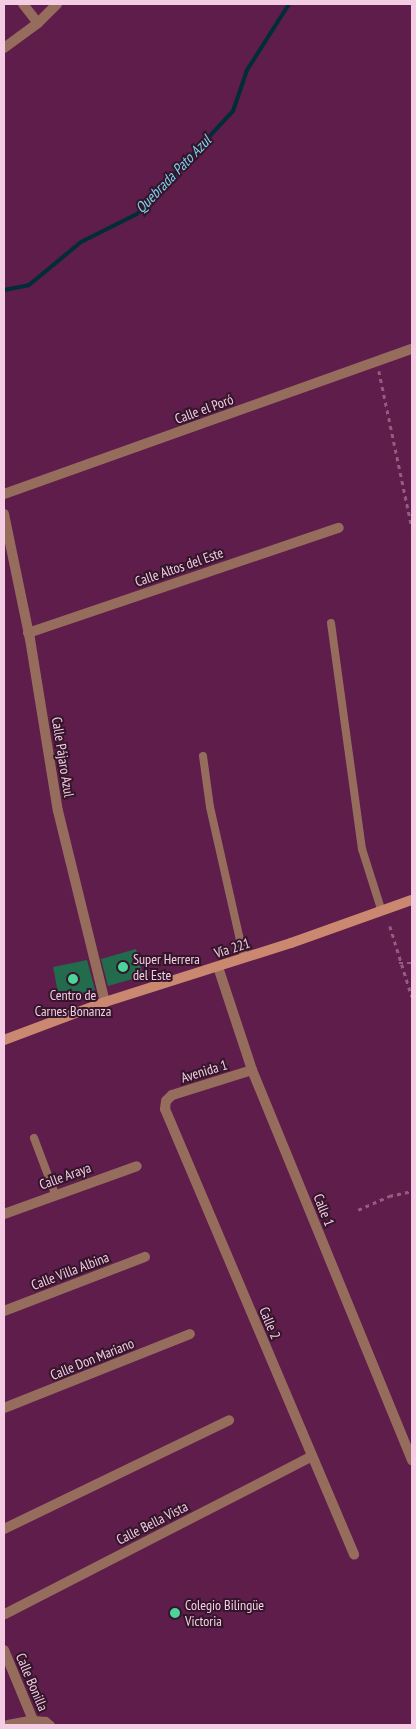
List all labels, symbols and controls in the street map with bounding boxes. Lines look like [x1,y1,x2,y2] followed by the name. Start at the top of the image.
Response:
[131,131,215,217] water label: Quebrada Pato Azul
[172,391,236,427] street label: Calle el Poró
[132,544,226,590] street label: Calle Altos del Este
[48,716,78,798] street label: Calle Pájaro Azul
[212,934,252,962] street label: Vía 221
[133,951,200,984] place label: Super Herrera del Este
[117,961,129,973] marker: Super Herrera del Este
[67,973,79,985] marker: Centro de Carnes Bonanza
[35,987,111,1020] place label: Centro de Carnes Bonanza
[179,1056,229,1086] street label: Avenida 1
[37,1159,93,1193] street label: Calle Araya
[310,1191,338,1229] street label: Calle 1
[28,1248,112,1294] street label: Calle Villa Albina
[256,1304,284,1342] street label: Calle 2
[48,1335,136,1383] street label: Calle Don Mariano
[113,1498,191,1548] street label: Calle Bella Vista
[185,1597,264,1630] place label: Colegio Bilingüe Victoria
[169,1607,181,1619] marker: Colegio Bilingüe Victoria
[12,1651,52,1713] street label: Calle Bonilla

